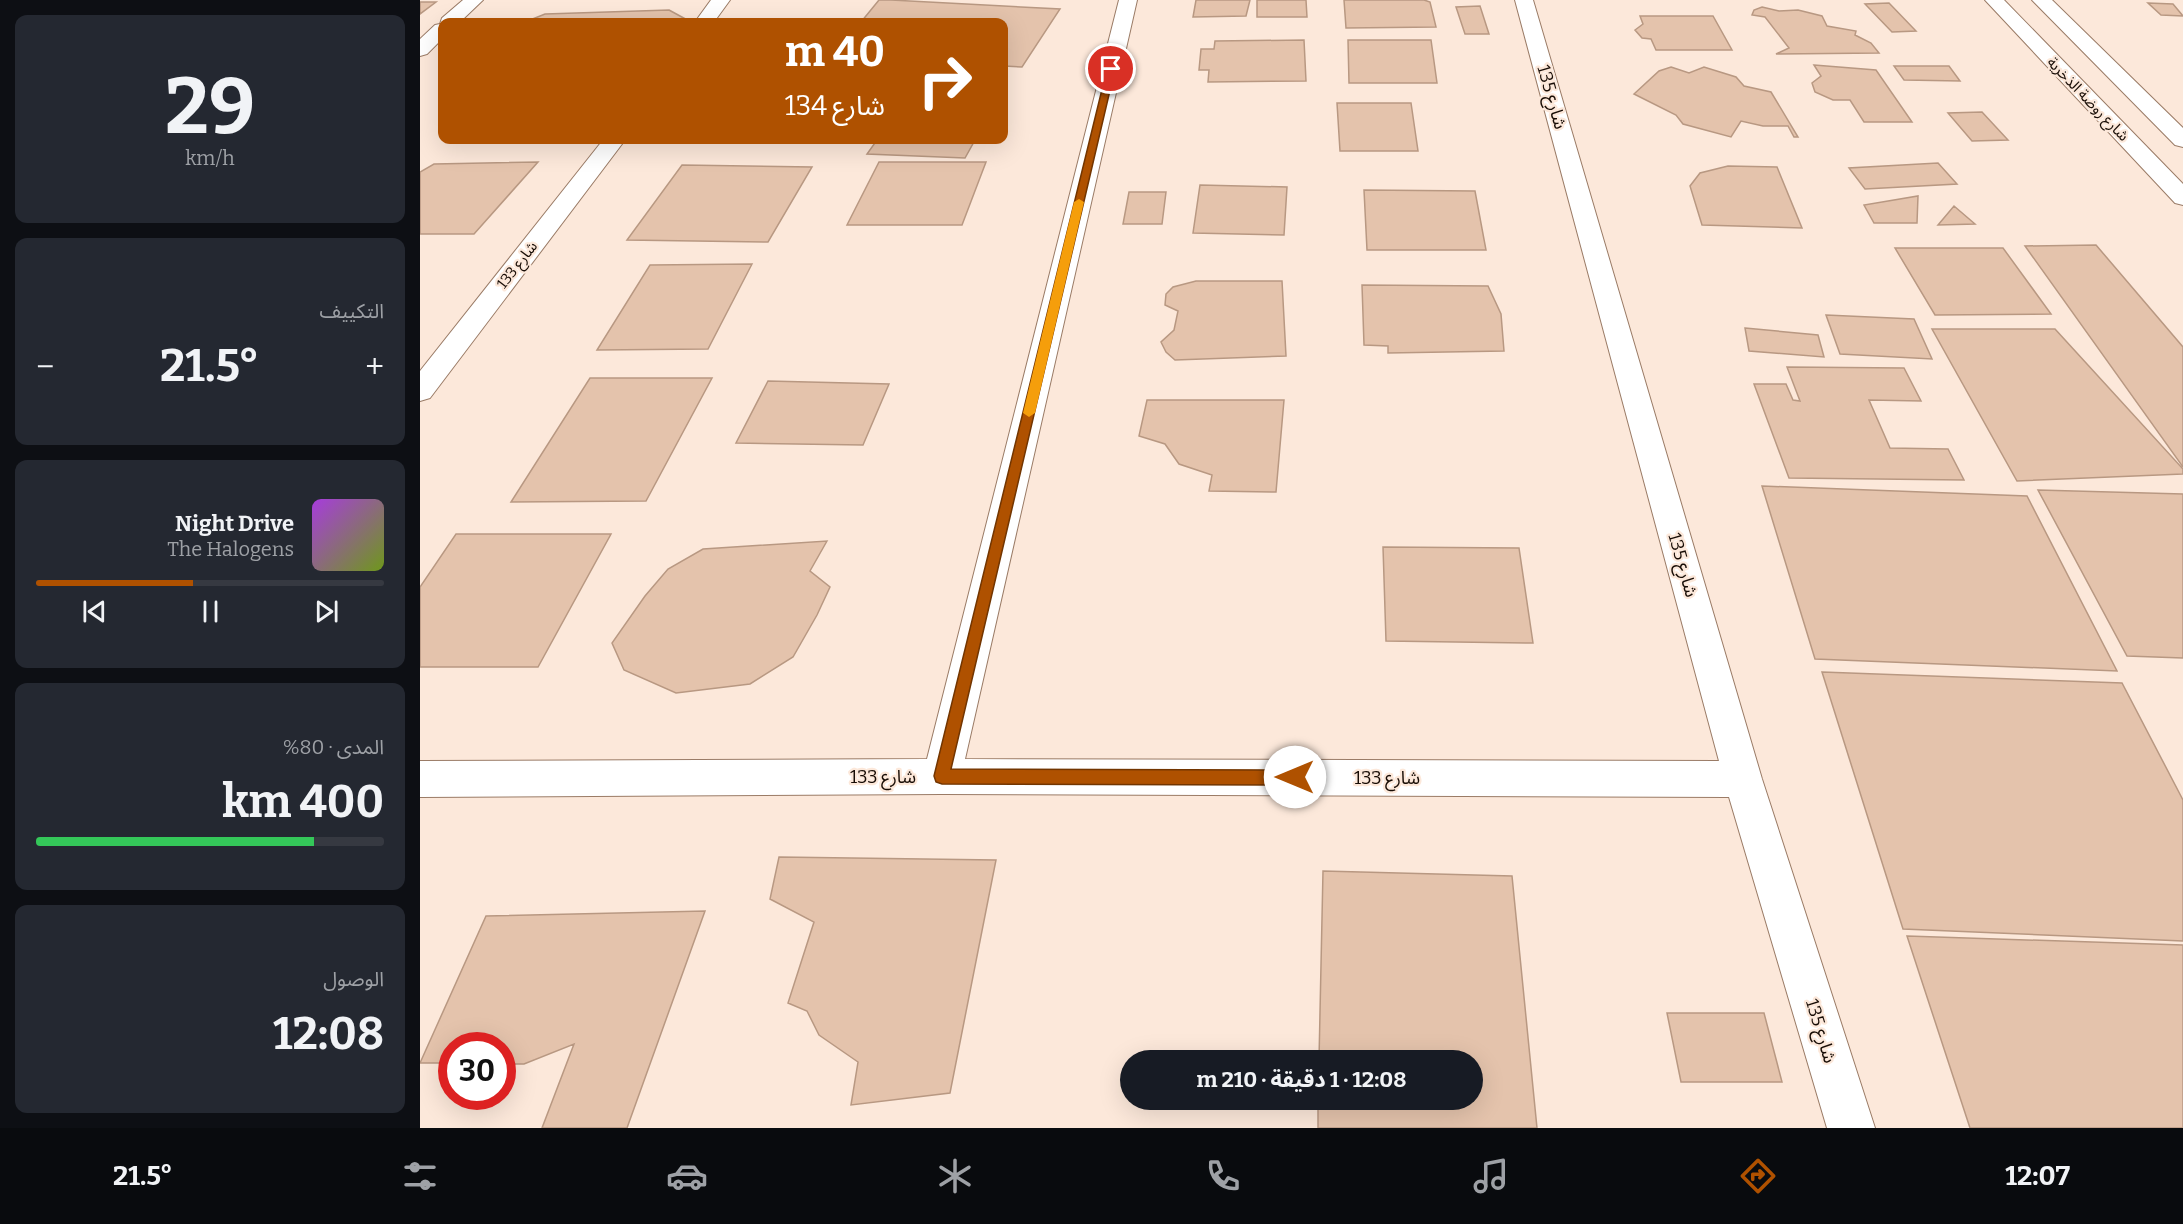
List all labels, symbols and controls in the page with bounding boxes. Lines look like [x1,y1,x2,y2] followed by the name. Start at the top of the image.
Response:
[785,27,885,77] text: 40 m
[906,42,984,120] icon: right
[1085,43,1136,94] pin
[1094,52,1127,85] icon: arrive
[2041,53,2133,147] street label: شارع روضة الذخرية
[165,60,255,154] text: 29
[1529,62,1572,133] street label: شارع 135
[785,90,885,122] text: شارع 134
[185,146,235,170] text: km/h
[493,238,544,294] street label: شارع 133
[320,299,384,323] text: التكييف
[160,339,259,393] text: 21.5°
[36,347,54,387] text: −
[365,347,384,387] text: +
[175,510,294,537] text: Night Drive
[1660,530,1703,601] street label: شارع 135
[167,537,294,561] text: The Halogens
[78,595,111,628] icon: previous
[194,595,227,628] icon: pause
[310,595,343,628] icon: next
[283,735,384,759] text: المدى · 80%
[1263,745,1327,809] position arrow
[850,766,916,791] street label: شارع 133
[1354,767,1420,792] street label: شارع 133
[222,775,384,829] text: 400 km
[323,967,384,991] text: الوصول
[1798,996,1841,1067] street label: شارع 135
[273,1007,384,1061] text: 12:08
[438,1032,516,1110] speed limit sign: 30
[1197,1066,1407,1093] text: 12:08 · 1 دقيقة · 210 m
[399,1155,441,1197] icon: filters
[666,1155,708,1197] icon: car
[934,1155,976,1197] icon: climate
[1202,1155,1244,1197] icon: phone
[1470,1155,1512,1197] icon: music
[1737,1155,1779,1197] icon: directions
[113,1160,173,1192] text: 21.5°
[2005,1160,2070,1192] text: 12:07

